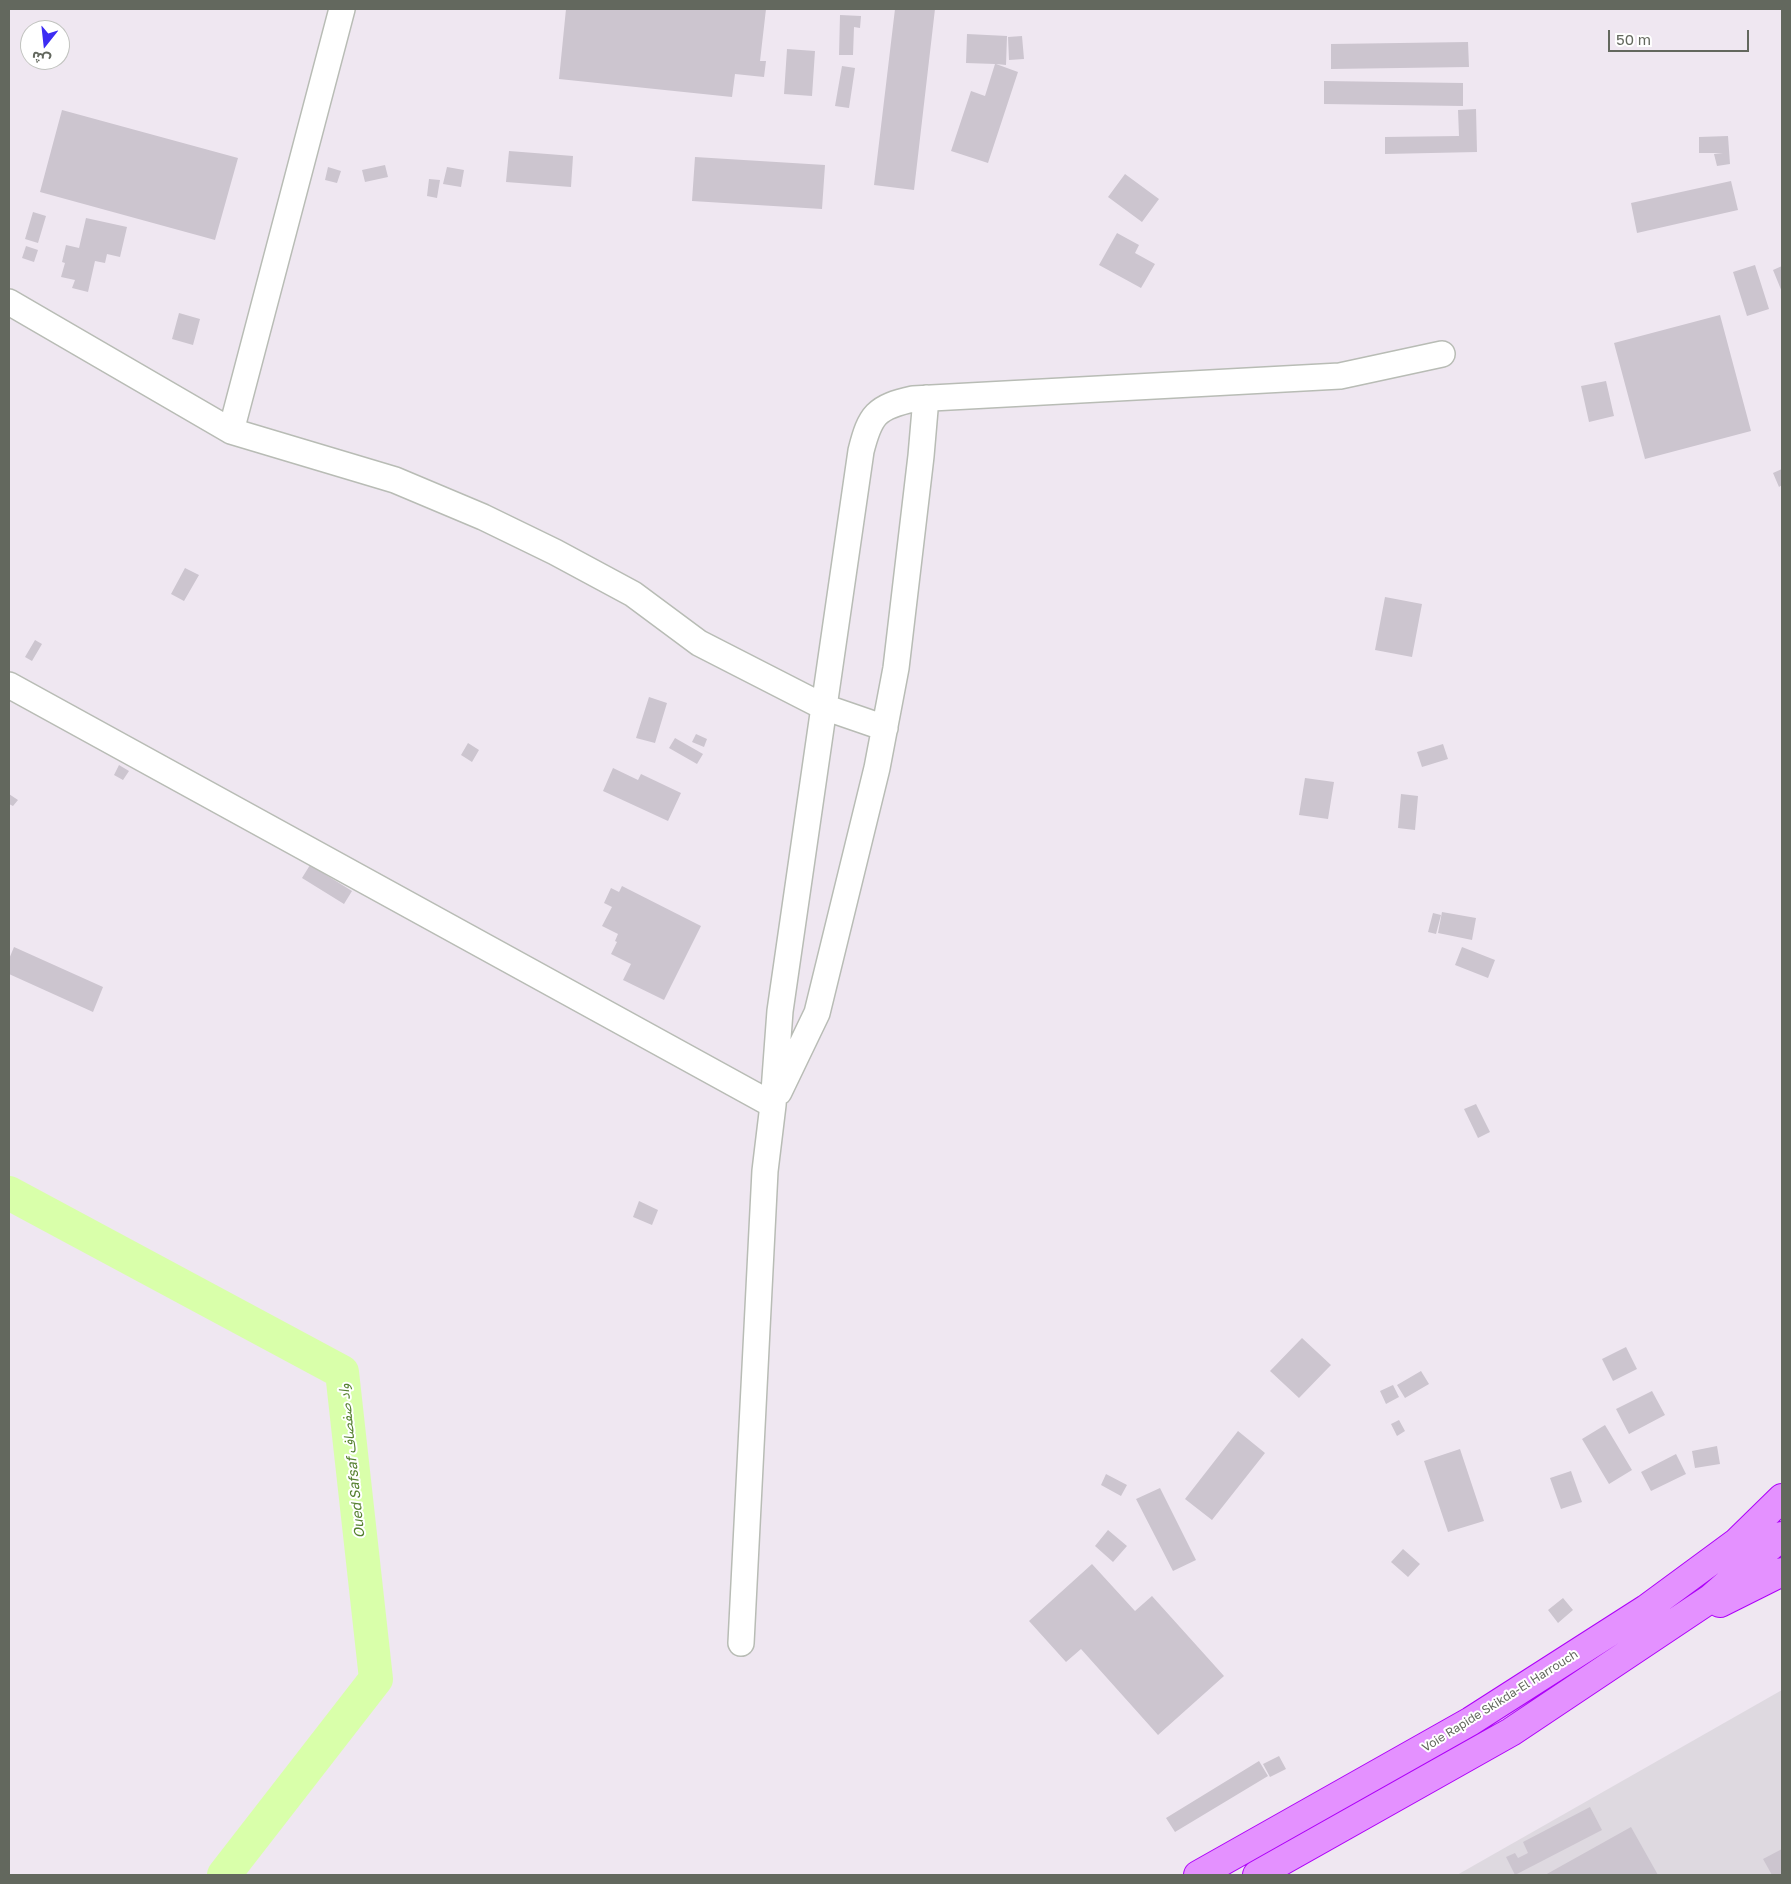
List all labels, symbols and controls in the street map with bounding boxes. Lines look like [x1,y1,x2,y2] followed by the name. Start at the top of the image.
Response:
[20,20,70,70] north arrow
[1611,20,1752,52] scale bar
[1616,30,1651,48] text: 50 m
[29,48,53,70] text: ش
[336,1383,368,1539] water label: Oued Safsaf واد صفصاف
[1419,1647,1581,1755] street label: Voie Rapide Skikda-El Harrouch

